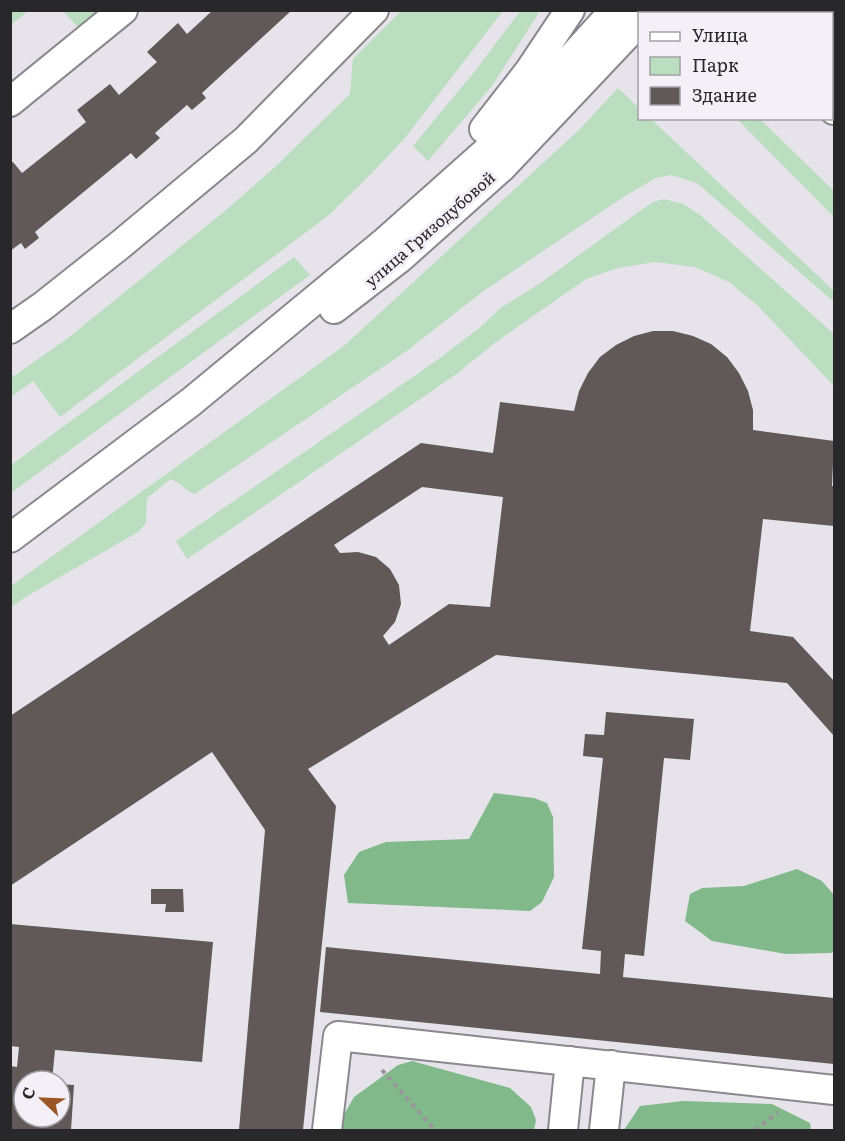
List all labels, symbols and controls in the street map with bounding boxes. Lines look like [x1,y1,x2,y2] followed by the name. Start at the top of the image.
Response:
[638,12,833,120] legend
[692,21,748,48] text: Улица
[692,51,739,78] text: Парк
[692,81,757,108] text: Здание
[359,165,500,292] street label: улица Гризодубовой
[12,1069,72,1129] north arrow
[14,1083,41,1103] text: С

